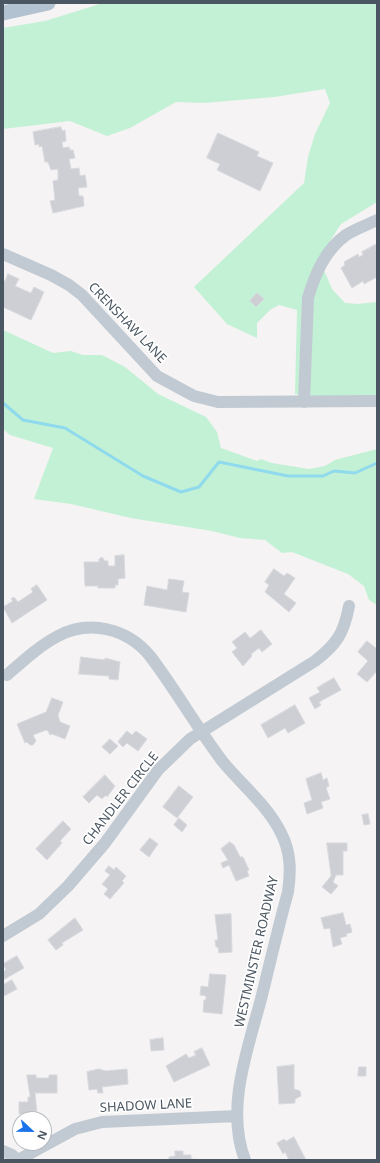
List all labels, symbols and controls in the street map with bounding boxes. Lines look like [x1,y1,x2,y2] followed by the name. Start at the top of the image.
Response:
[85,280,169,366] street label: CRENSHAW LANE
[80,749,162,849] street label: CHANDLER CIRCLE
[232,875,282,1029] street label: WESTMINSTER ROADWAY
[100,1096,192,1116] street label: SHADOW LANE
[12,1111,52,1151] north arrow
[34,1128,51,1142] text: N

